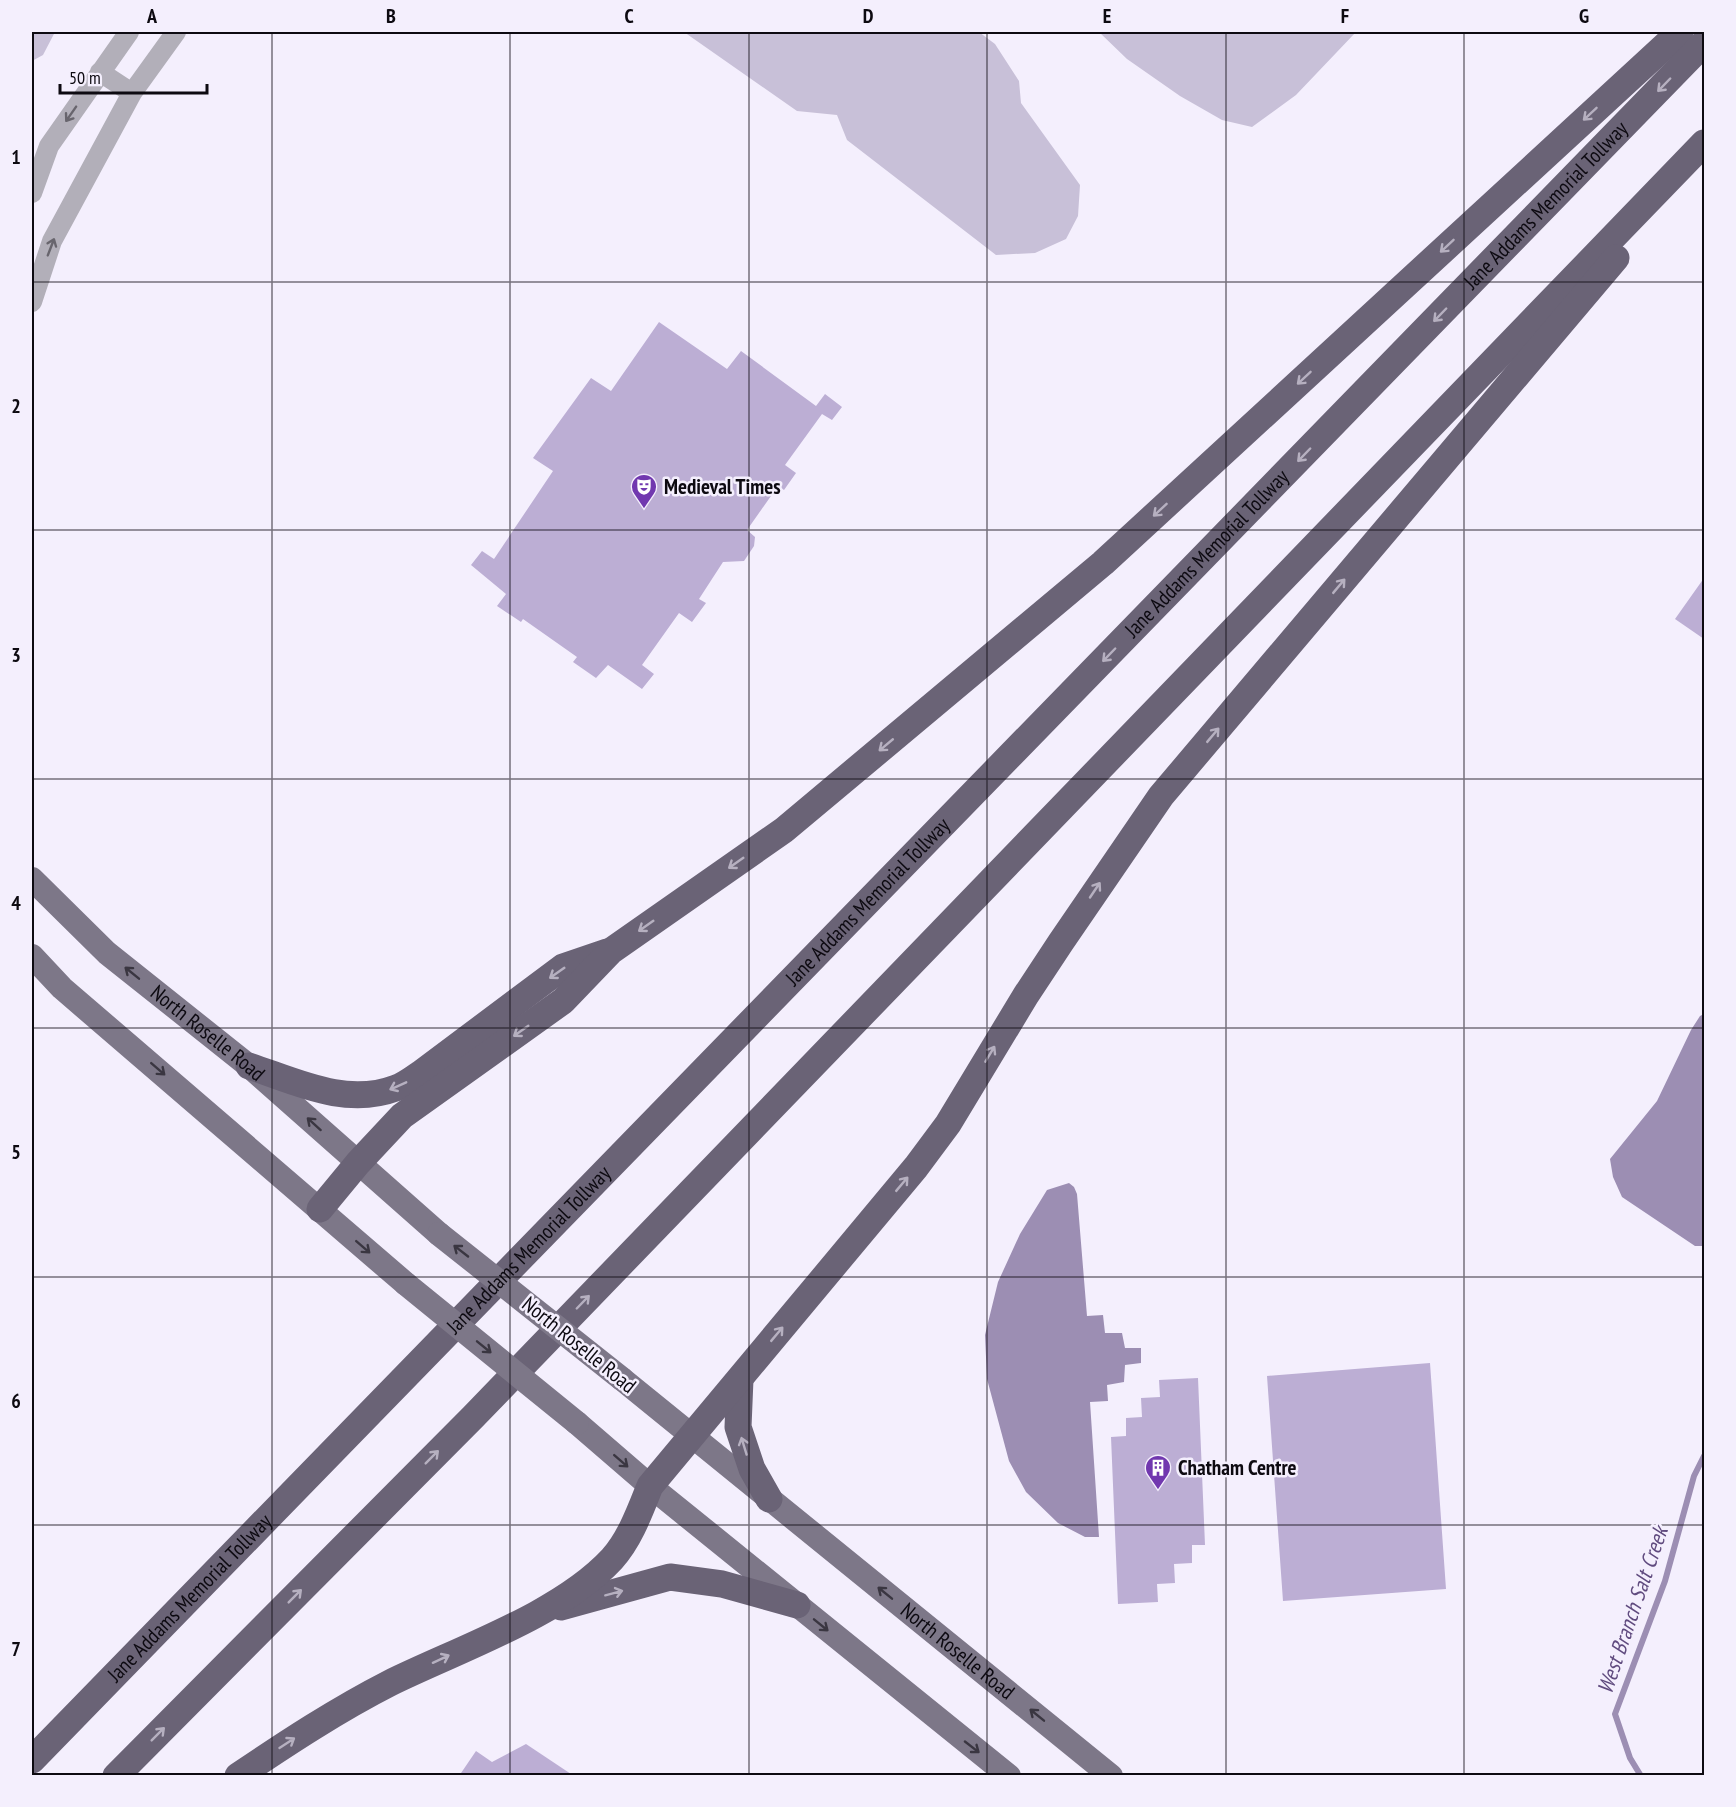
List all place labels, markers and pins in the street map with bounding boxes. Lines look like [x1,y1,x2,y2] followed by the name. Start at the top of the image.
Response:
[629,472,659,510] theatre icon: Medieval Times
[664,473,781,500] place label: Medieval Times
[1143,1453,1173,1491] building icon: Chatham Centre
[1178,1454,1297,1481] place label: Chatham Centre

